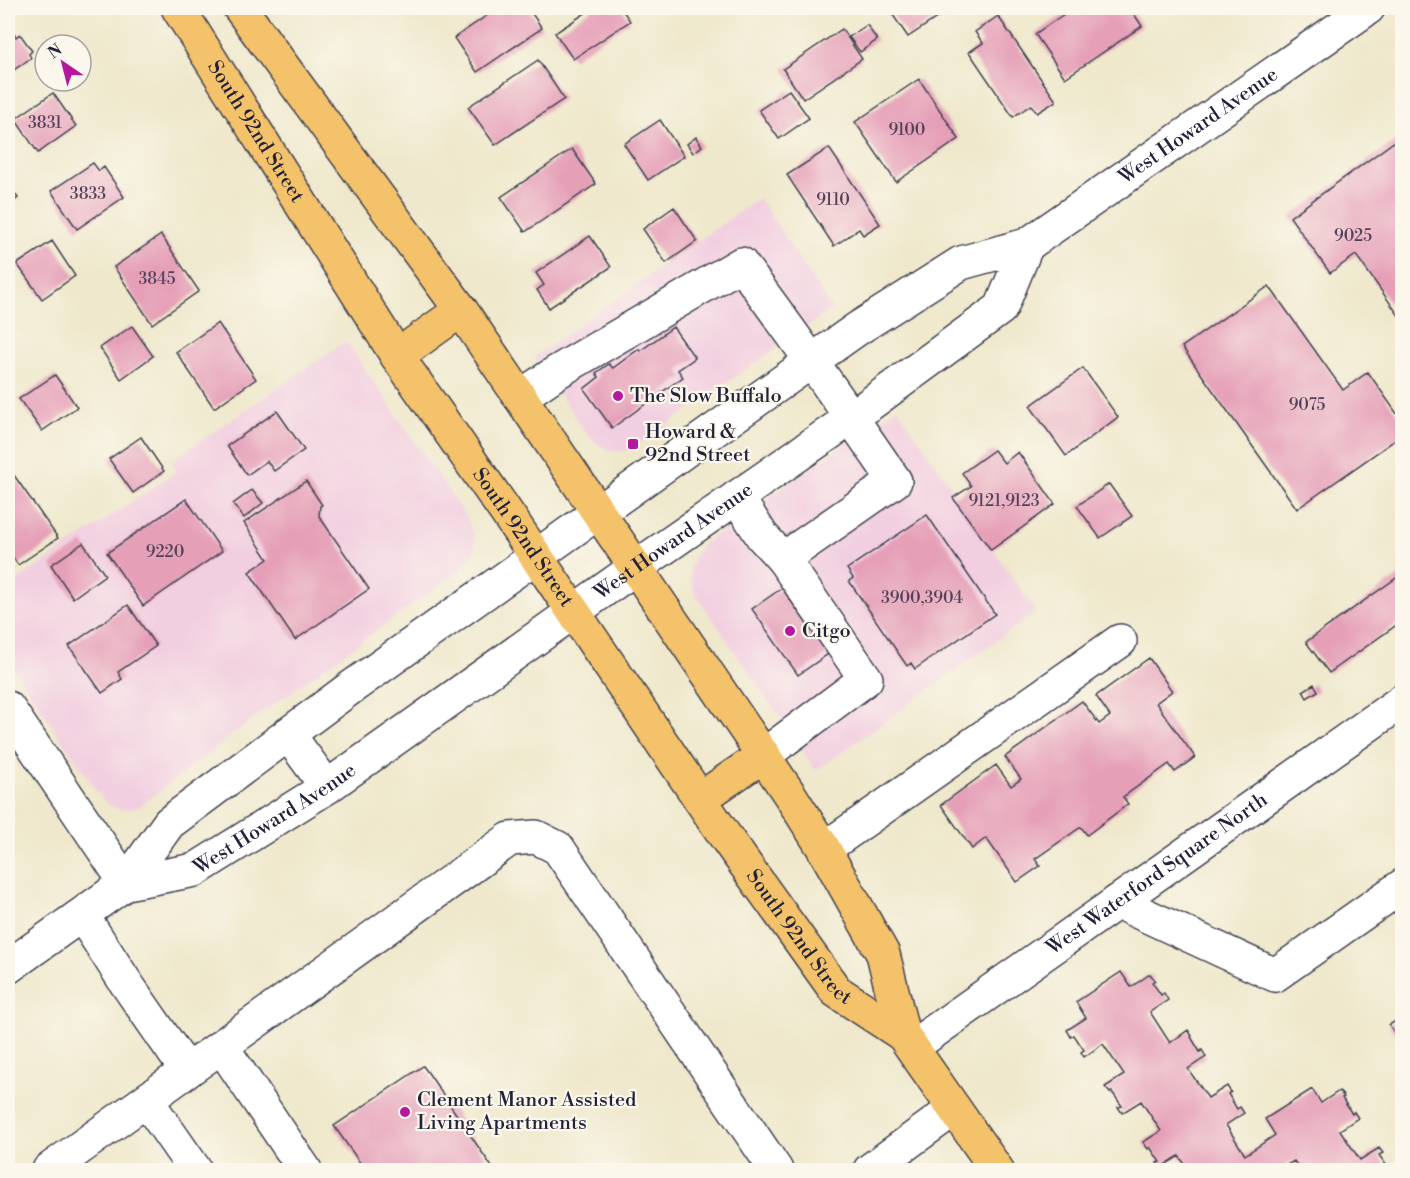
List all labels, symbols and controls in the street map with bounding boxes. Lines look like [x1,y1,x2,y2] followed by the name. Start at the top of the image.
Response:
[33,33,93,93] north arrow
[44,40,66,63] text: N
[202,56,310,207] street label: South 92nd Street
[1113,62,1283,190] street label: West Howard Avenue
[28,113,62,133] house number: 3831
[889,120,925,140] house number: 9100
[70,184,106,204] house number: 3833
[816,190,850,210] house number: 9110
[1334,226,1372,246] house number: 9025
[138,269,176,289] house number: 3845
[630,384,782,409] place label: The Slow Buffalo
[611,389,625,403] marker: The Slow Buffalo
[1289,395,1326,415] house number: 9075
[645,420,750,468] place label: Howard & 92nd Street
[626,437,640,451] marker: Howard & 92nd Street
[467,463,579,612] street label: South 92nd Street
[589,477,758,606] street label: West Howard Avenue
[969,491,1040,511] house number: 9121,9123
[146,542,184,562] house number: 9220
[881,588,964,608] house number: 3900,3904
[802,619,851,644] place label: Citgo
[783,624,797,638] marker: Citgo
[188,758,361,881] street label: West Howard Avenue
[1041,787,1272,961] street label: West Waterford Square North
[740,865,856,1010] street label: South 92nd Street
[417,1088,637,1136] place label: Clement Manor Assisted Living Apartments
[398,1105,412,1119] marker: Clement Manor Assisted Living Apartments

